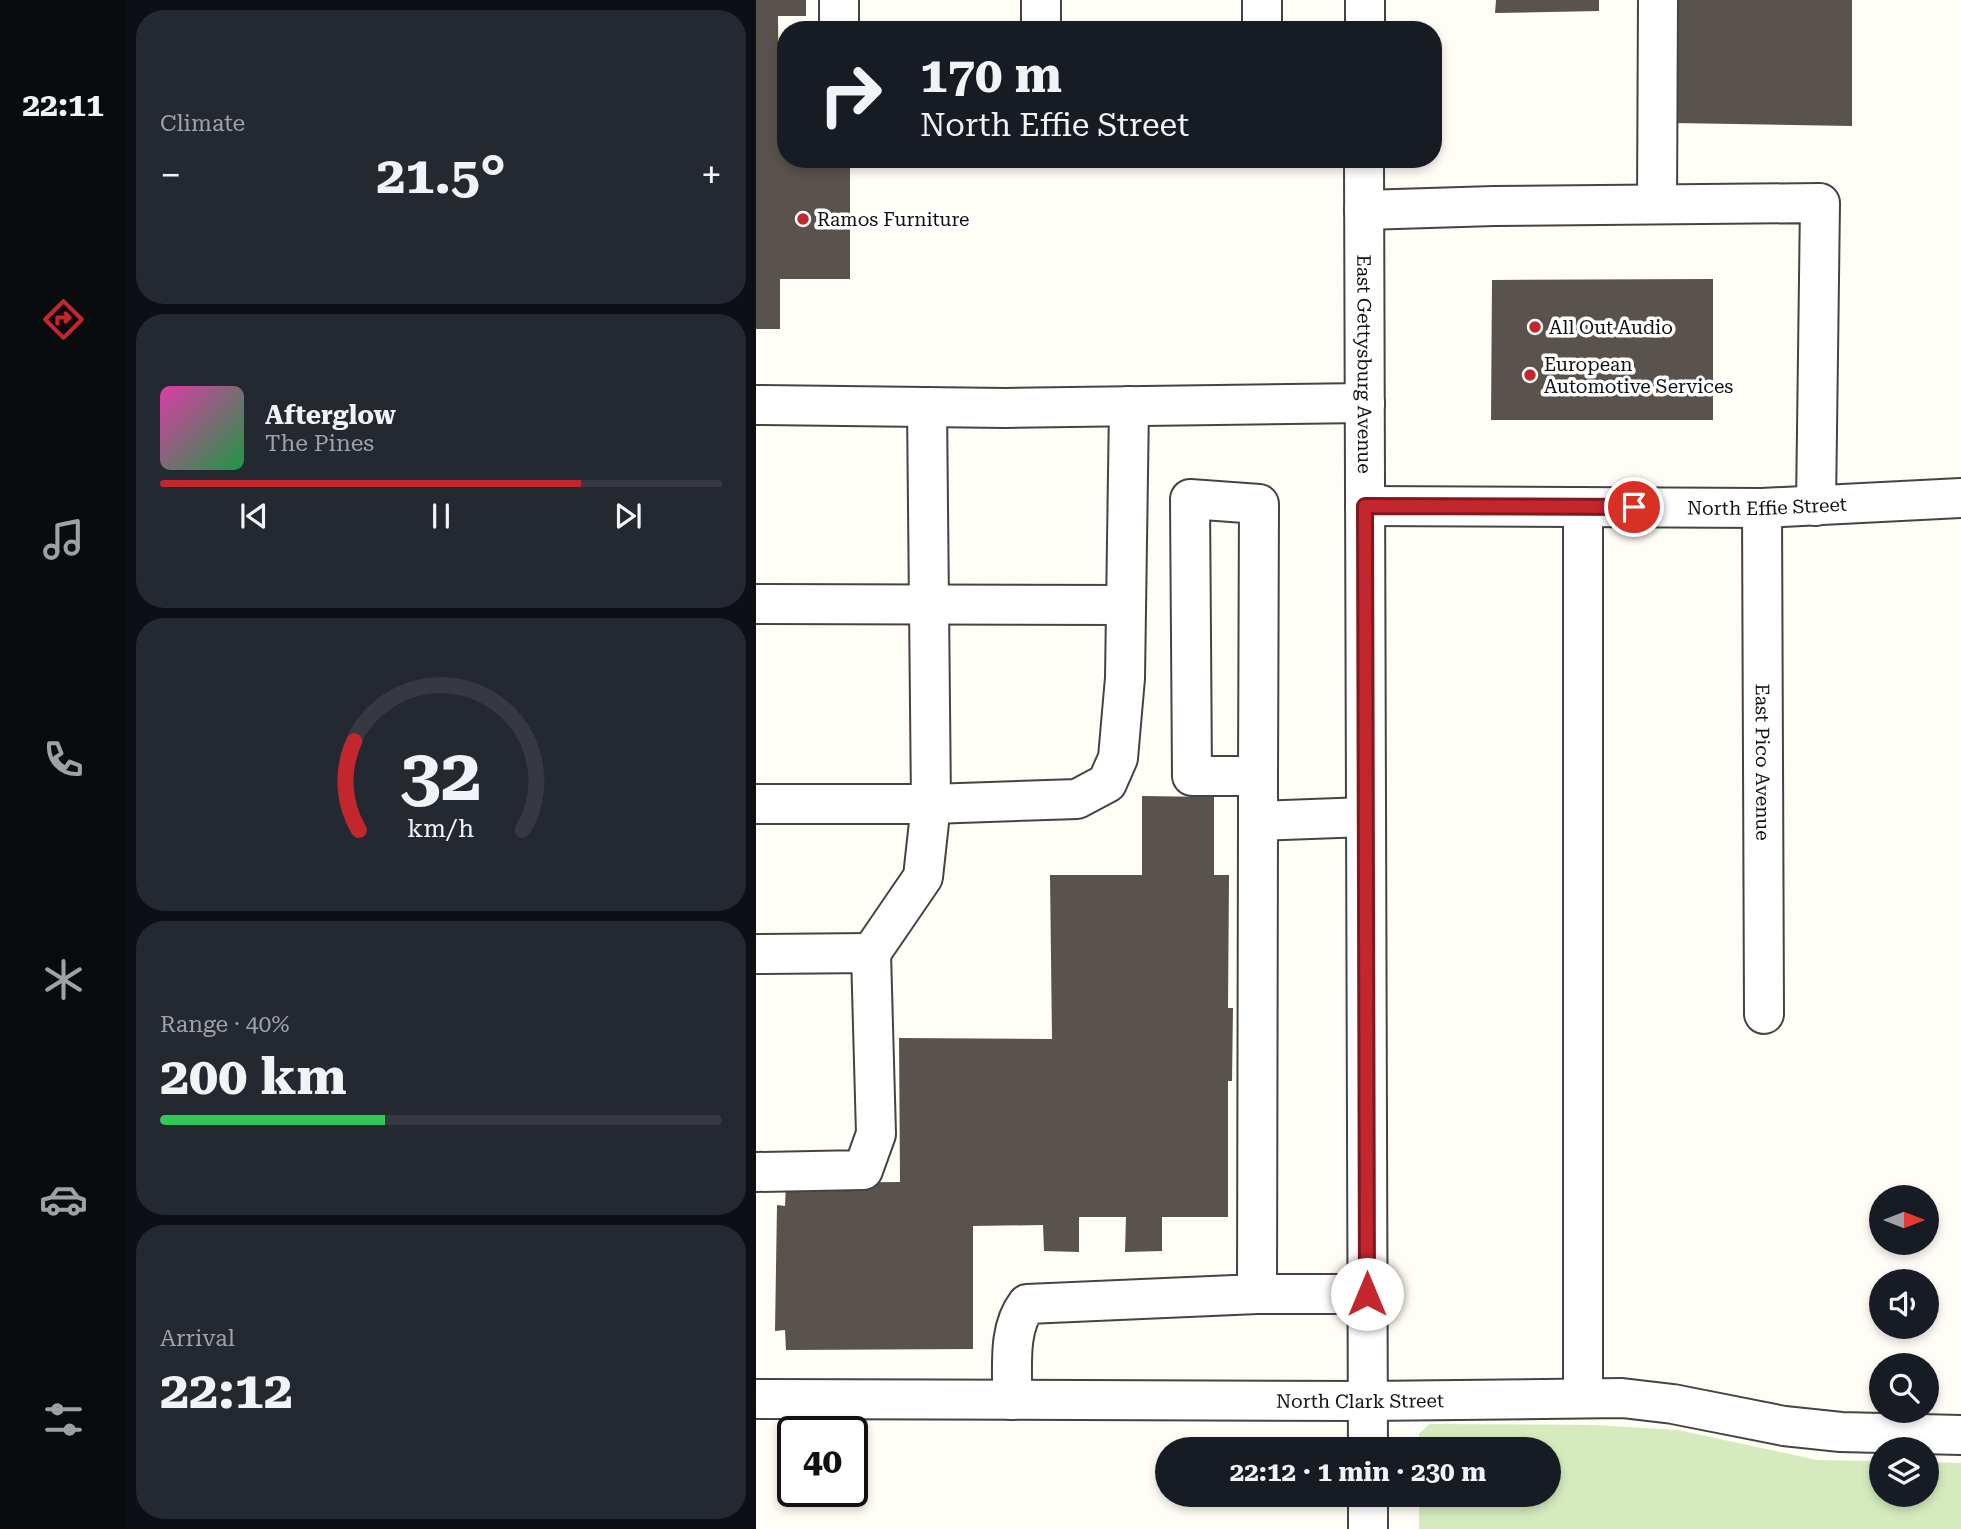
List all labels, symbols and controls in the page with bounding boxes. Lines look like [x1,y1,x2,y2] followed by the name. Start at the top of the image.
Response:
[920,47,1062,104] text: 170 m
[805,49,896,140] icon: right
[22,86,104,124] text: 22:11
[920,106,1189,144] text: North Effie Street
[160,110,245,137] text: Climate
[376,145,506,206] text: 21.5°
[160,153,181,197] text: −
[701,153,722,197] text: +
[817,208,970,231] place label: Ramos Furniture
[795,211,811,227] marker: Ramos Furniture
[1352,254,1376,474] street label: East Gettysburg Avenue
[39,295,88,344] icon: directions
[1549,316,1673,339] place label: All Out Audio
[1527,319,1543,335] marker: All Out Audio
[1544,353,1733,398] place label: European Automotive Services
[1522,367,1538,383] marker: European Automotive Services
[265,400,396,430] text: Afterglow
[265,430,374,457] text: The Pines
[1604,477,1664,537] pin
[1615,488,1653,526] icon: arrive
[1687,493,1847,520] street label: North Effie Street
[235,497,273,535] icon: previous
[422,497,460,535] icon: pause
[609,497,647,535] icon: next
[39,515,88,564] icon: music
[1751,683,1774,841] street label: East Pico Avenue
[400,734,482,819] text: 32
[39,735,88,784] icon: phone
[408,814,474,843] text: km/h
[39,955,88,1004] icon: climate
[160,1011,289,1038] text: Range · 40%
[160,1046,347,1107] text: 200 km
[39,1175,88,1224] icon: car
[1869,1185,1939,1255] north arrow
[1869,1185,1939,1507] map controls
[1330,1257,1404,1331] position arrow
[1869,1269,1939,1339] button: sound
[160,1325,235,1352] text: Arrival
[1869,1353,1939,1423] button: search
[160,1360,293,1421] text: 22:12
[1276,1389,1444,1413] street label: North Clark Street
[39,1395,88,1444] icon: filters
[777,1416,868,1507] speed limit sign: 40
[1869,1437,1939,1507] button: layers
[1230,1457,1486,1487] text: 22:12 · 1 min · 230 m

